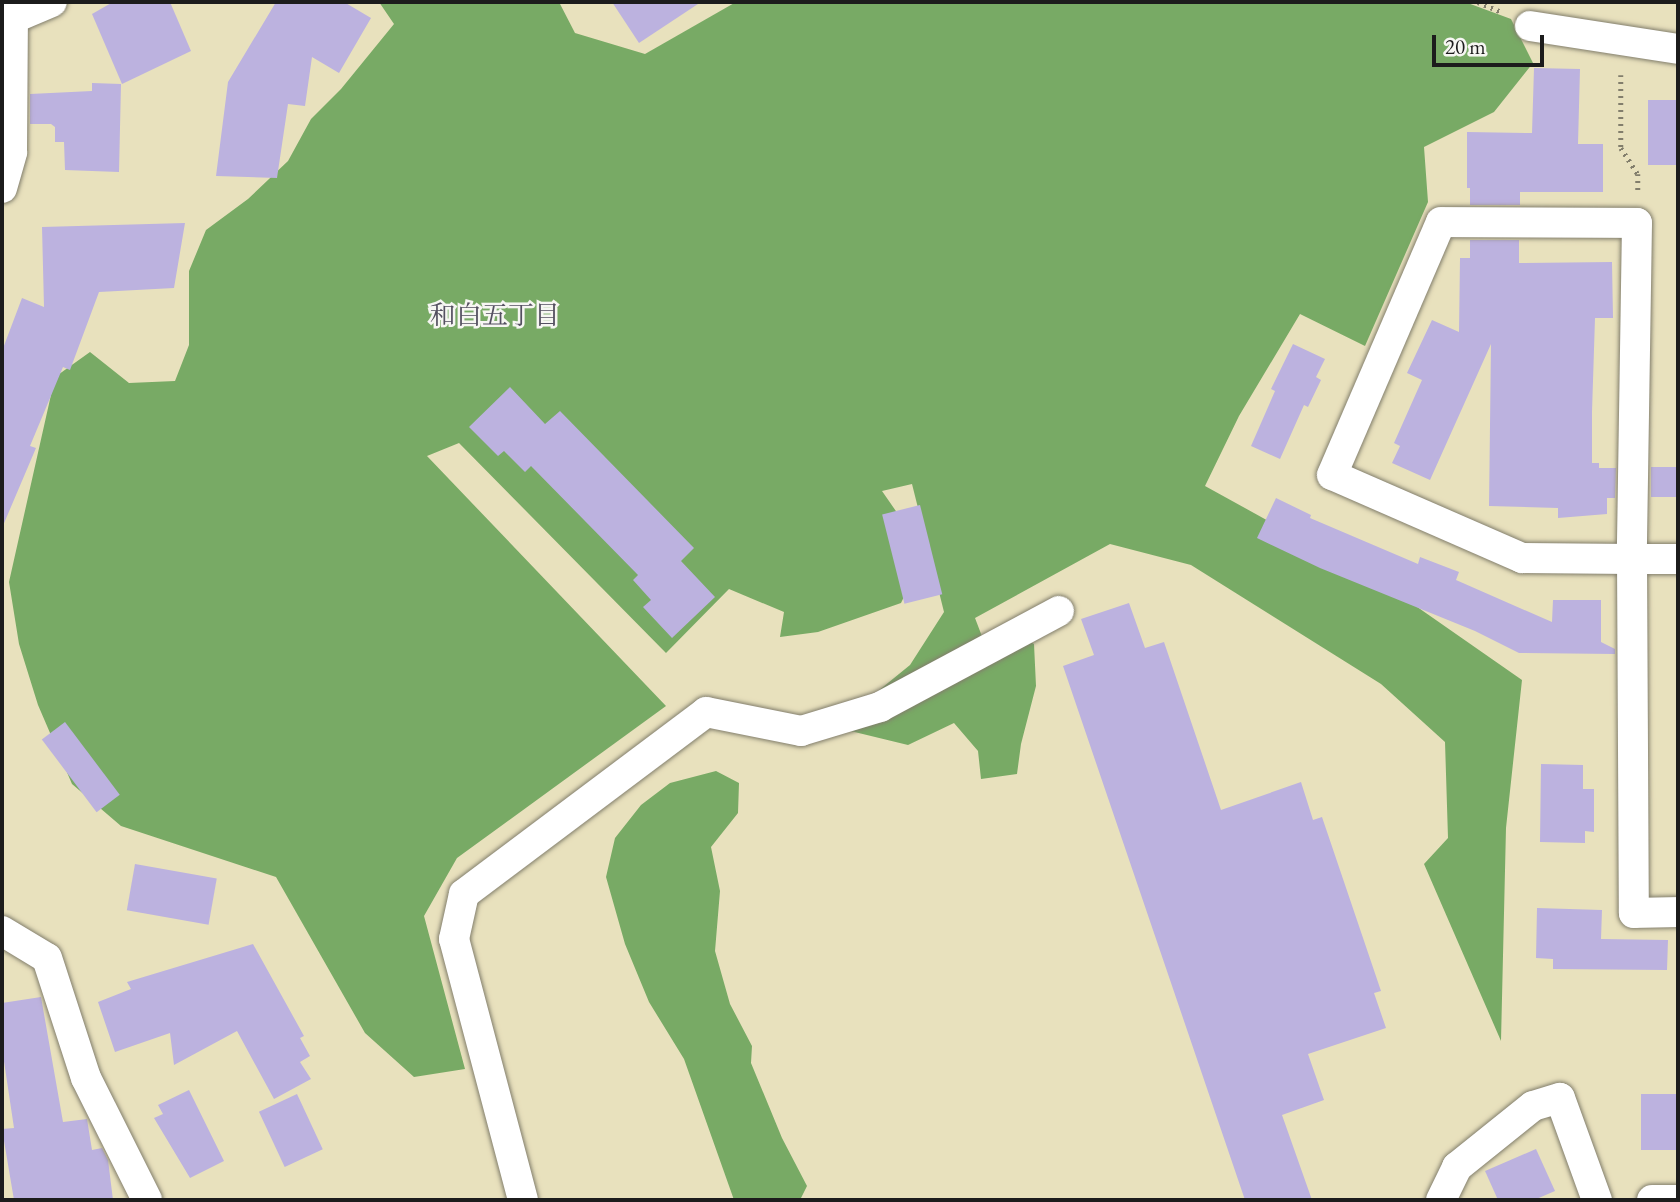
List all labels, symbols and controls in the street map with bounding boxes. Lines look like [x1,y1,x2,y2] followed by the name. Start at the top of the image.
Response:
[1435,21,1547,65] scale bar
[1445,33,1486,60] text: 20 m
[430,300,560,332] district label: 和白五丁目

